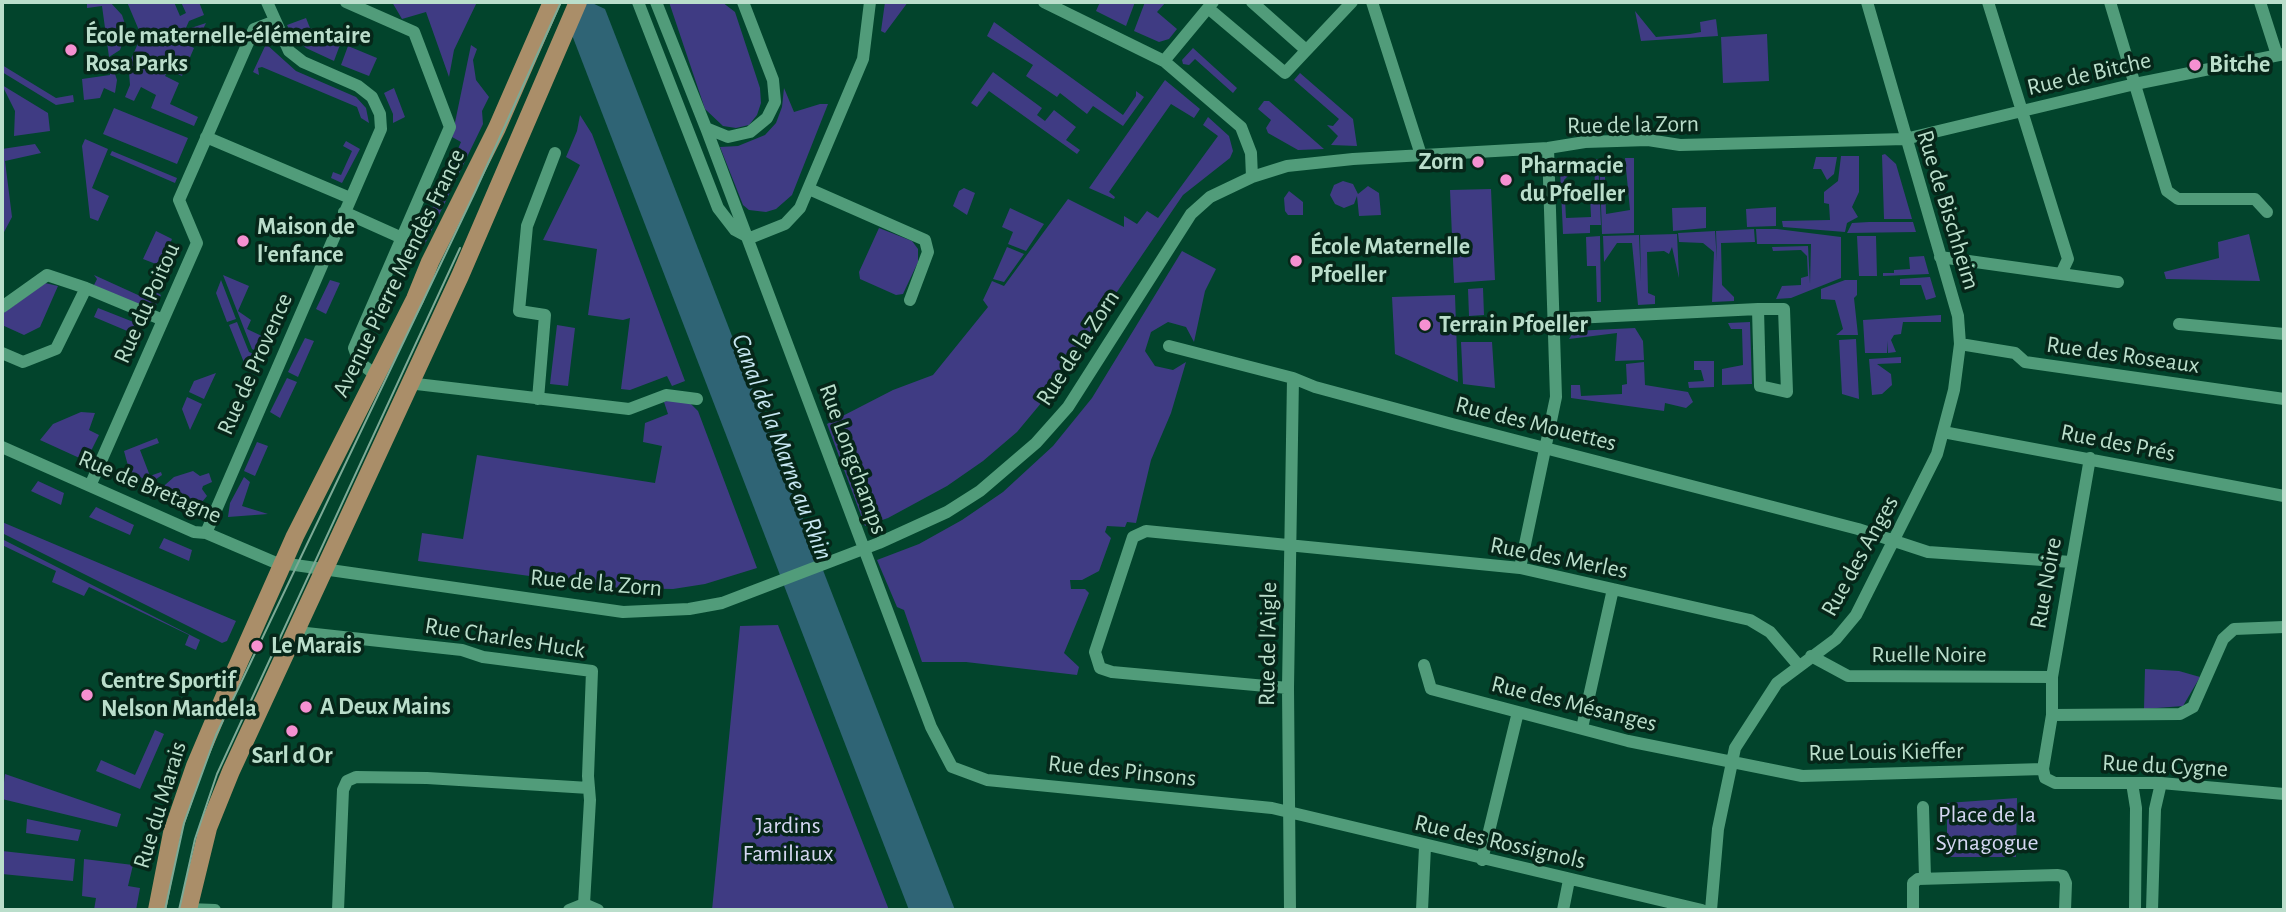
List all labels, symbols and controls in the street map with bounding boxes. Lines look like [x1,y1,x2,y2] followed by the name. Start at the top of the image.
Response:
[85,22,371,78] place label: École maternelle-élémentaire Rosa Parks
[63,42,79,58] marker: École maternelle-élémentaire Rosa Parks
[2024,46,2154,102] street label: Rue de Bitche
[2209,51,2270,79] place label: Bitche
[2187,57,2203,73] marker: Bitche
[1567,109,1699,141] street label: Rue de la Zorn
[1910,127,1986,293] street label: Rue de Bischheim
[326,144,472,402] street label: Avenue Pierre Mendès France
[1418,148,1464,176] place label: Zorn
[1520,152,1625,208] place label: Pharmacie du Pfoeller
[1470,154,1486,170] marker: Zorn
[1498,172,1514,188] marker: Pharmacie du Pfoeller
[257,213,355,269] place label: Maison de l'enfance
[235,233,251,249] marker: Maison de l'enfance
[1310,233,1470,289] place label: École Maternelle Pfoeller
[108,238,186,368] street label: Rue du Poitou
[1288,253,1304,269] marker: École Maternelle Pfoeller
[1030,285,1126,411] street label: Rue de la Zorn
[211,289,299,439] street label: Rue de Provence
[1439,311,1588,339] place label: Terrain Pfoeller
[1417,317,1433,333] marker: Terrain Pfoeller
[724,329,840,565] water label: Canal de la Marne au Rhin
[2045,330,2201,380] street label: Rue des Roseaux
[812,380,894,538] street label: Rue Longchamps
[1453,390,1619,458] street label: Rue des Mouettes
[2058,418,2178,468] street label: Rue des Prés
[74,444,226,530] street label: Rue de Bretagne
[1815,490,1905,622] street label: Rue des Anges
[1488,531,1630,585] street label: Rue des Merles
[2024,535,2068,631] street label: Rue Noire
[529,563,663,603] street label: Rue de la Zorn
[1253,582,1283,706] street label: Rue de l'Aigle
[423,611,587,665] street label: Rue Charles Huck
[271,632,362,660] place label: Le Marais
[249,638,265,654] marker: Le Marais
[1871,641,1987,669] street label: Ruelle Noire
[101,667,257,723] place label: Centre Sportif Nelson Mandela
[1488,670,1660,738] street label: Rue des Mésanges
[79,687,95,703] marker: Centre Sportif Nelson Mandela
[320,693,451,721] place label: A Deux Mains
[298,699,314,715] marker: A Deux Mains
[284,723,300,739] marker: Sarl d Or
[1808,736,1964,768] street label: Rue Louis Kieffer
[127,738,193,872] street label: Rue du Marais
[252,742,332,770] place label: Sarl d Or
[2101,748,2229,784] street label: Rue du Cygne
[1047,749,1197,793] street label: Rue des Pinsons
[1935,801,2039,857] park label: Place de la Synagogue
[1412,808,1588,876] street label: Rue des Rossignols
[742,812,834,868] park label: Jardins Familiaux

